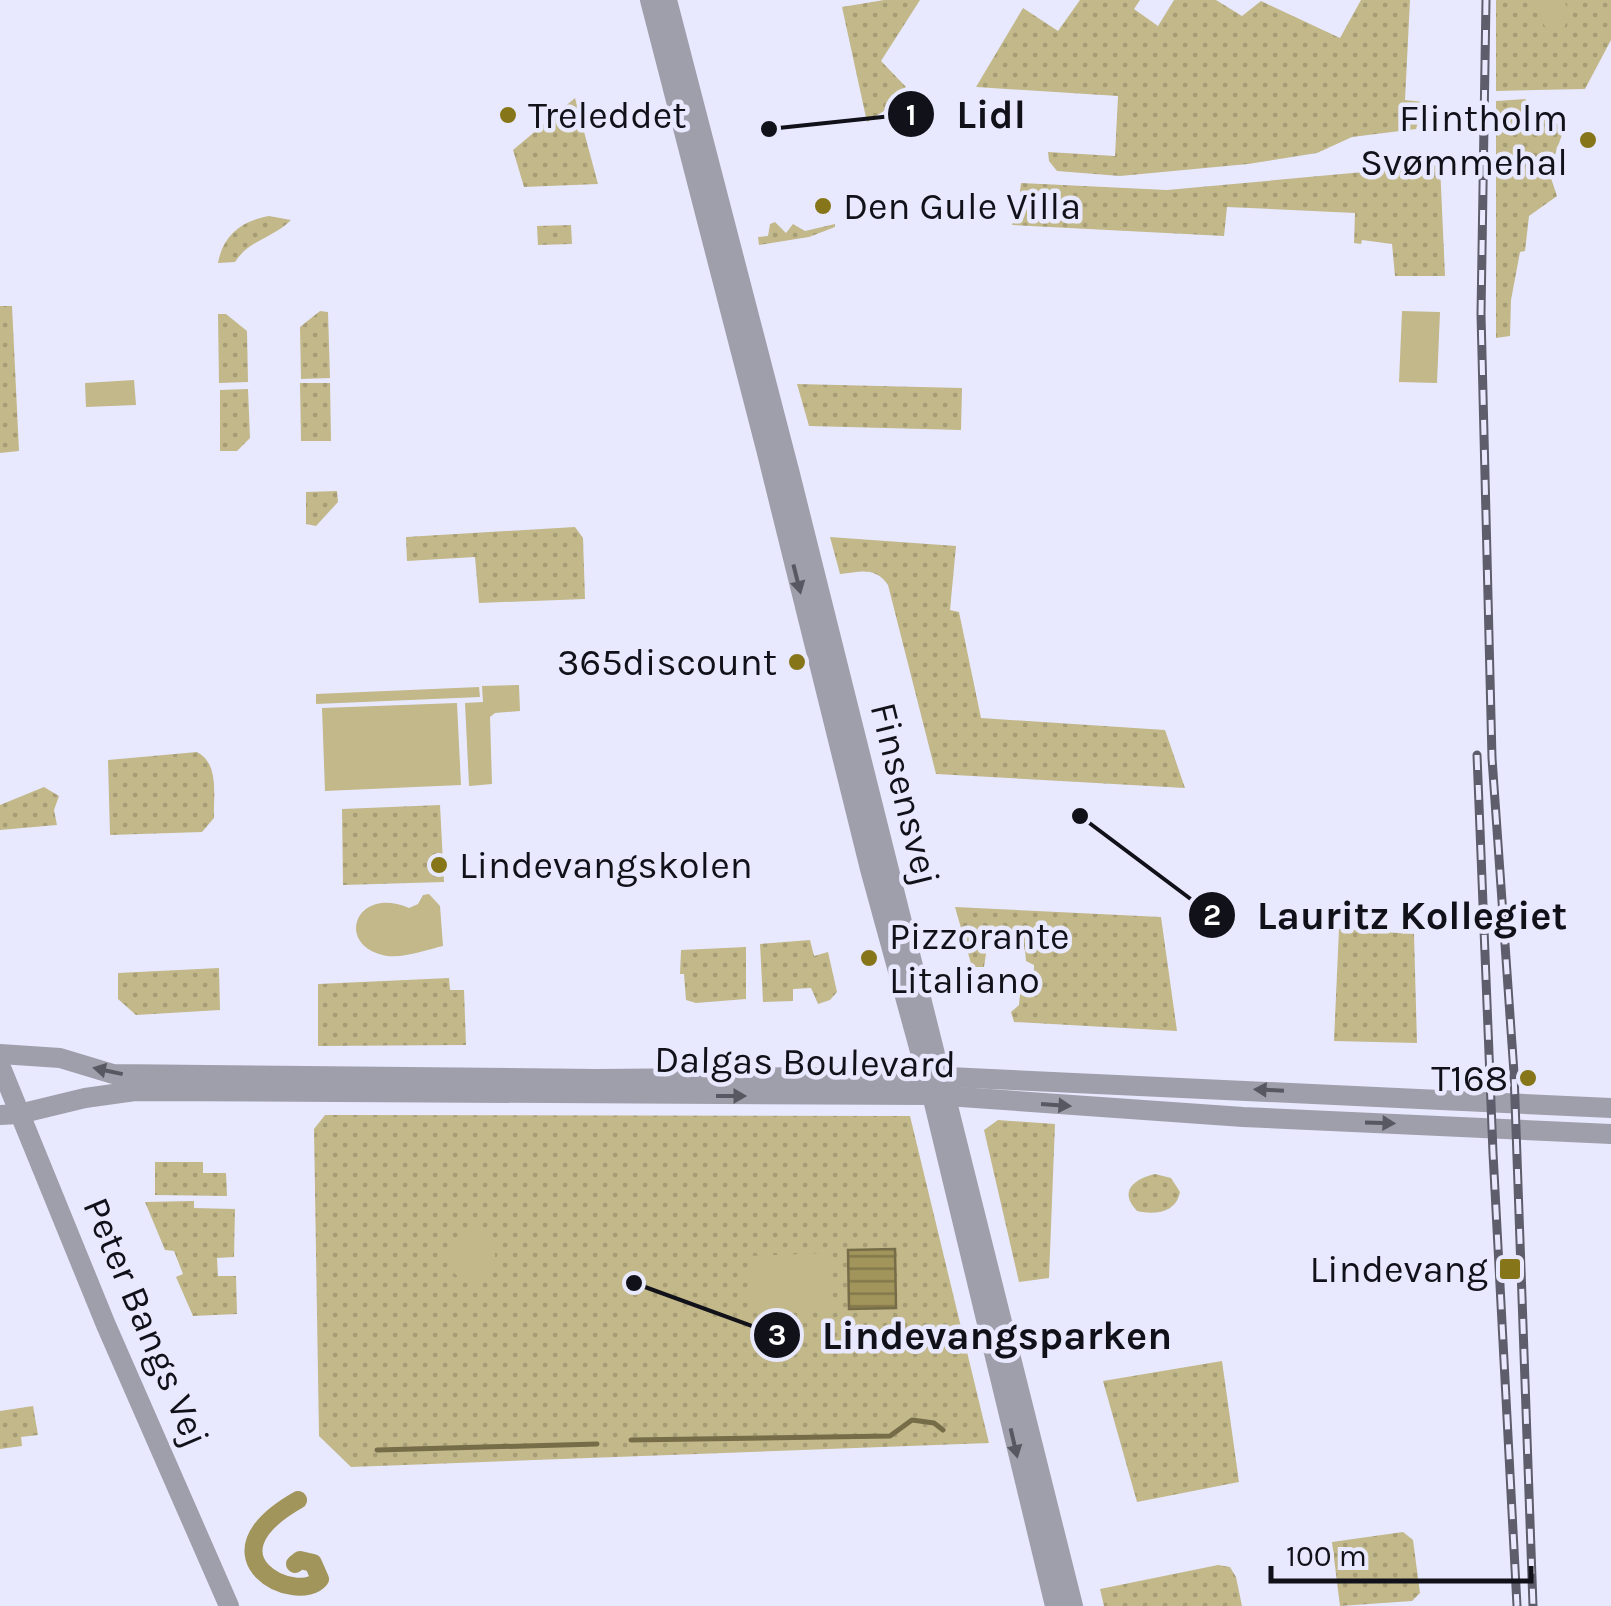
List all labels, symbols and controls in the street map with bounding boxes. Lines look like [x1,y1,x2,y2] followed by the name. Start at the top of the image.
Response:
[886,79,1046,149] callout: Lidl
[956,91,1026,138] text: Lidl
[528,93,686,138] place label: Treleddet
[1360,96,1568,185] place label: Flintholm Svømmehal
[906,97,916,133] text: 1
[497,104,519,126] marker: Treleddet
[1577,129,1599,151] marker: Flintholm Svømmehal
[843,184,1081,229] place label: Den Gule Villa
[812,195,834,217] marker: Den Gule Villa
[790,564,805,595] one-way arrow
[557,640,777,685] place label: 365discount
[786,651,808,673] marker: 365discount
[861,698,949,890] street label: Finsensvej
[459,843,753,888] place label: Lindevangskolen
[428,854,450,876] marker: Lindevangskolen
[1187,880,1587,950] callout: Lauritz Kollegiet
[1257,892,1567,939] text: Lauritz Kollegiet
[1203,897,1221,933] text: 2
[889,914,1070,1003] place label: Pizzorante Litaliano
[858,947,880,969] marker: Pizzorante Litaliano
[654,1037,956,1087] street label: Dalgas Boulevard
[1431,1056,1508,1101] place label: T168
[92,1062,123,1078] one-way arrow
[1517,1067,1539,1089] marker: T168
[1252,1082,1284,1098] one-way arrow
[716,1088,748,1104] one-way arrow
[1040,1097,1072,1113] one-way arrow
[1365,1115,1397,1131] one-way arrow
[73,1191,219,1453] street label: Peter Bangs Vej
[1310,1247,1488,1292] place label: Lindevang
[1497,1256,1523,1282] marker: Lindevang
[752,1300,1193,1370] callout: Lindevangsparken
[822,1312,1172,1359] text: Lindevangsparken
[768,1317,786,1353] text: 3
[1007,1428,1022,1459] one-way arrow
[1271,1521,1531,1583] scale bar
[1286,1538,1367,1574] text: 100 m

